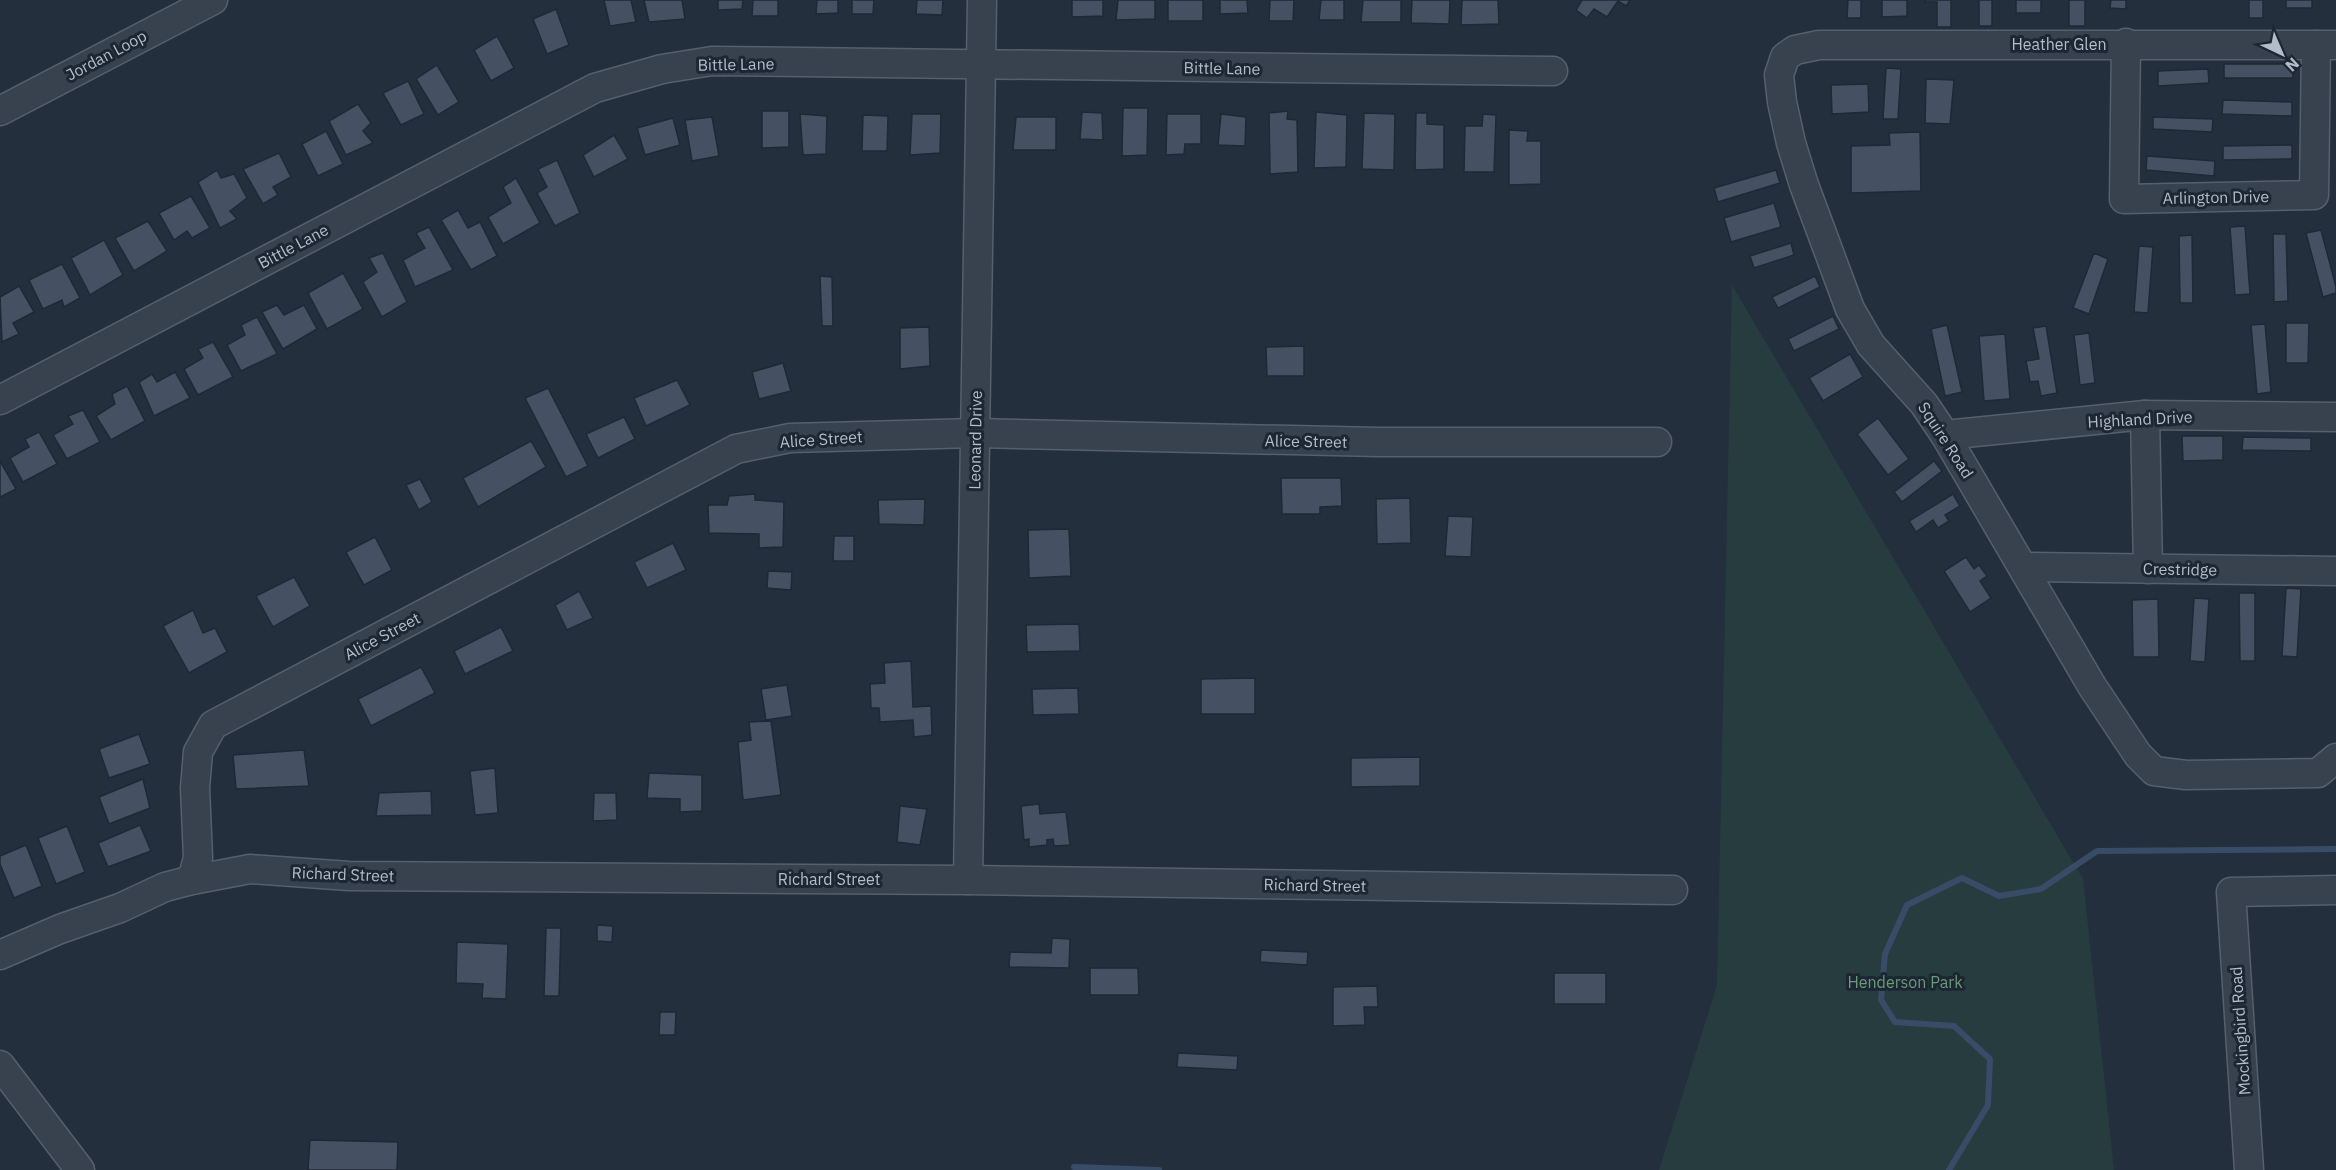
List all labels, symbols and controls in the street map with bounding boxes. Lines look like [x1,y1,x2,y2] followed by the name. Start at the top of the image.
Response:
[2252,24,2312,84] north arrow
[62,25,150,85] street label: Jordan Loop
[2011,34,2107,54] street label: Heather Glen
[697,53,775,75] street label: Bittle Lane
[2281,54,2304,76] text: N
[1183,57,1261,79] street label: Bittle Lane
[2163,186,2270,208] street label: Arlington Drive
[254,219,332,273] street label: Bittle Lane
[964,390,986,490] street label: Leonard Drive
[1914,398,1978,482] street label: Squire Road
[2087,406,2193,432] street label: Highland Drive
[779,426,863,452] street label: Alice Street
[1264,430,1348,452] street label: Alice Street
[2143,558,2217,580] street label: Crestridge
[341,608,423,664] street label: Alice Street
[291,862,395,886] street label: Richard Street
[778,869,880,889] street label: Richard Street
[1264,874,1366,896] street label: Richard Street
[2226,966,2254,1096] street label: Mockingbird Road
[1847,972,1963,992] park label: Henderson Park

